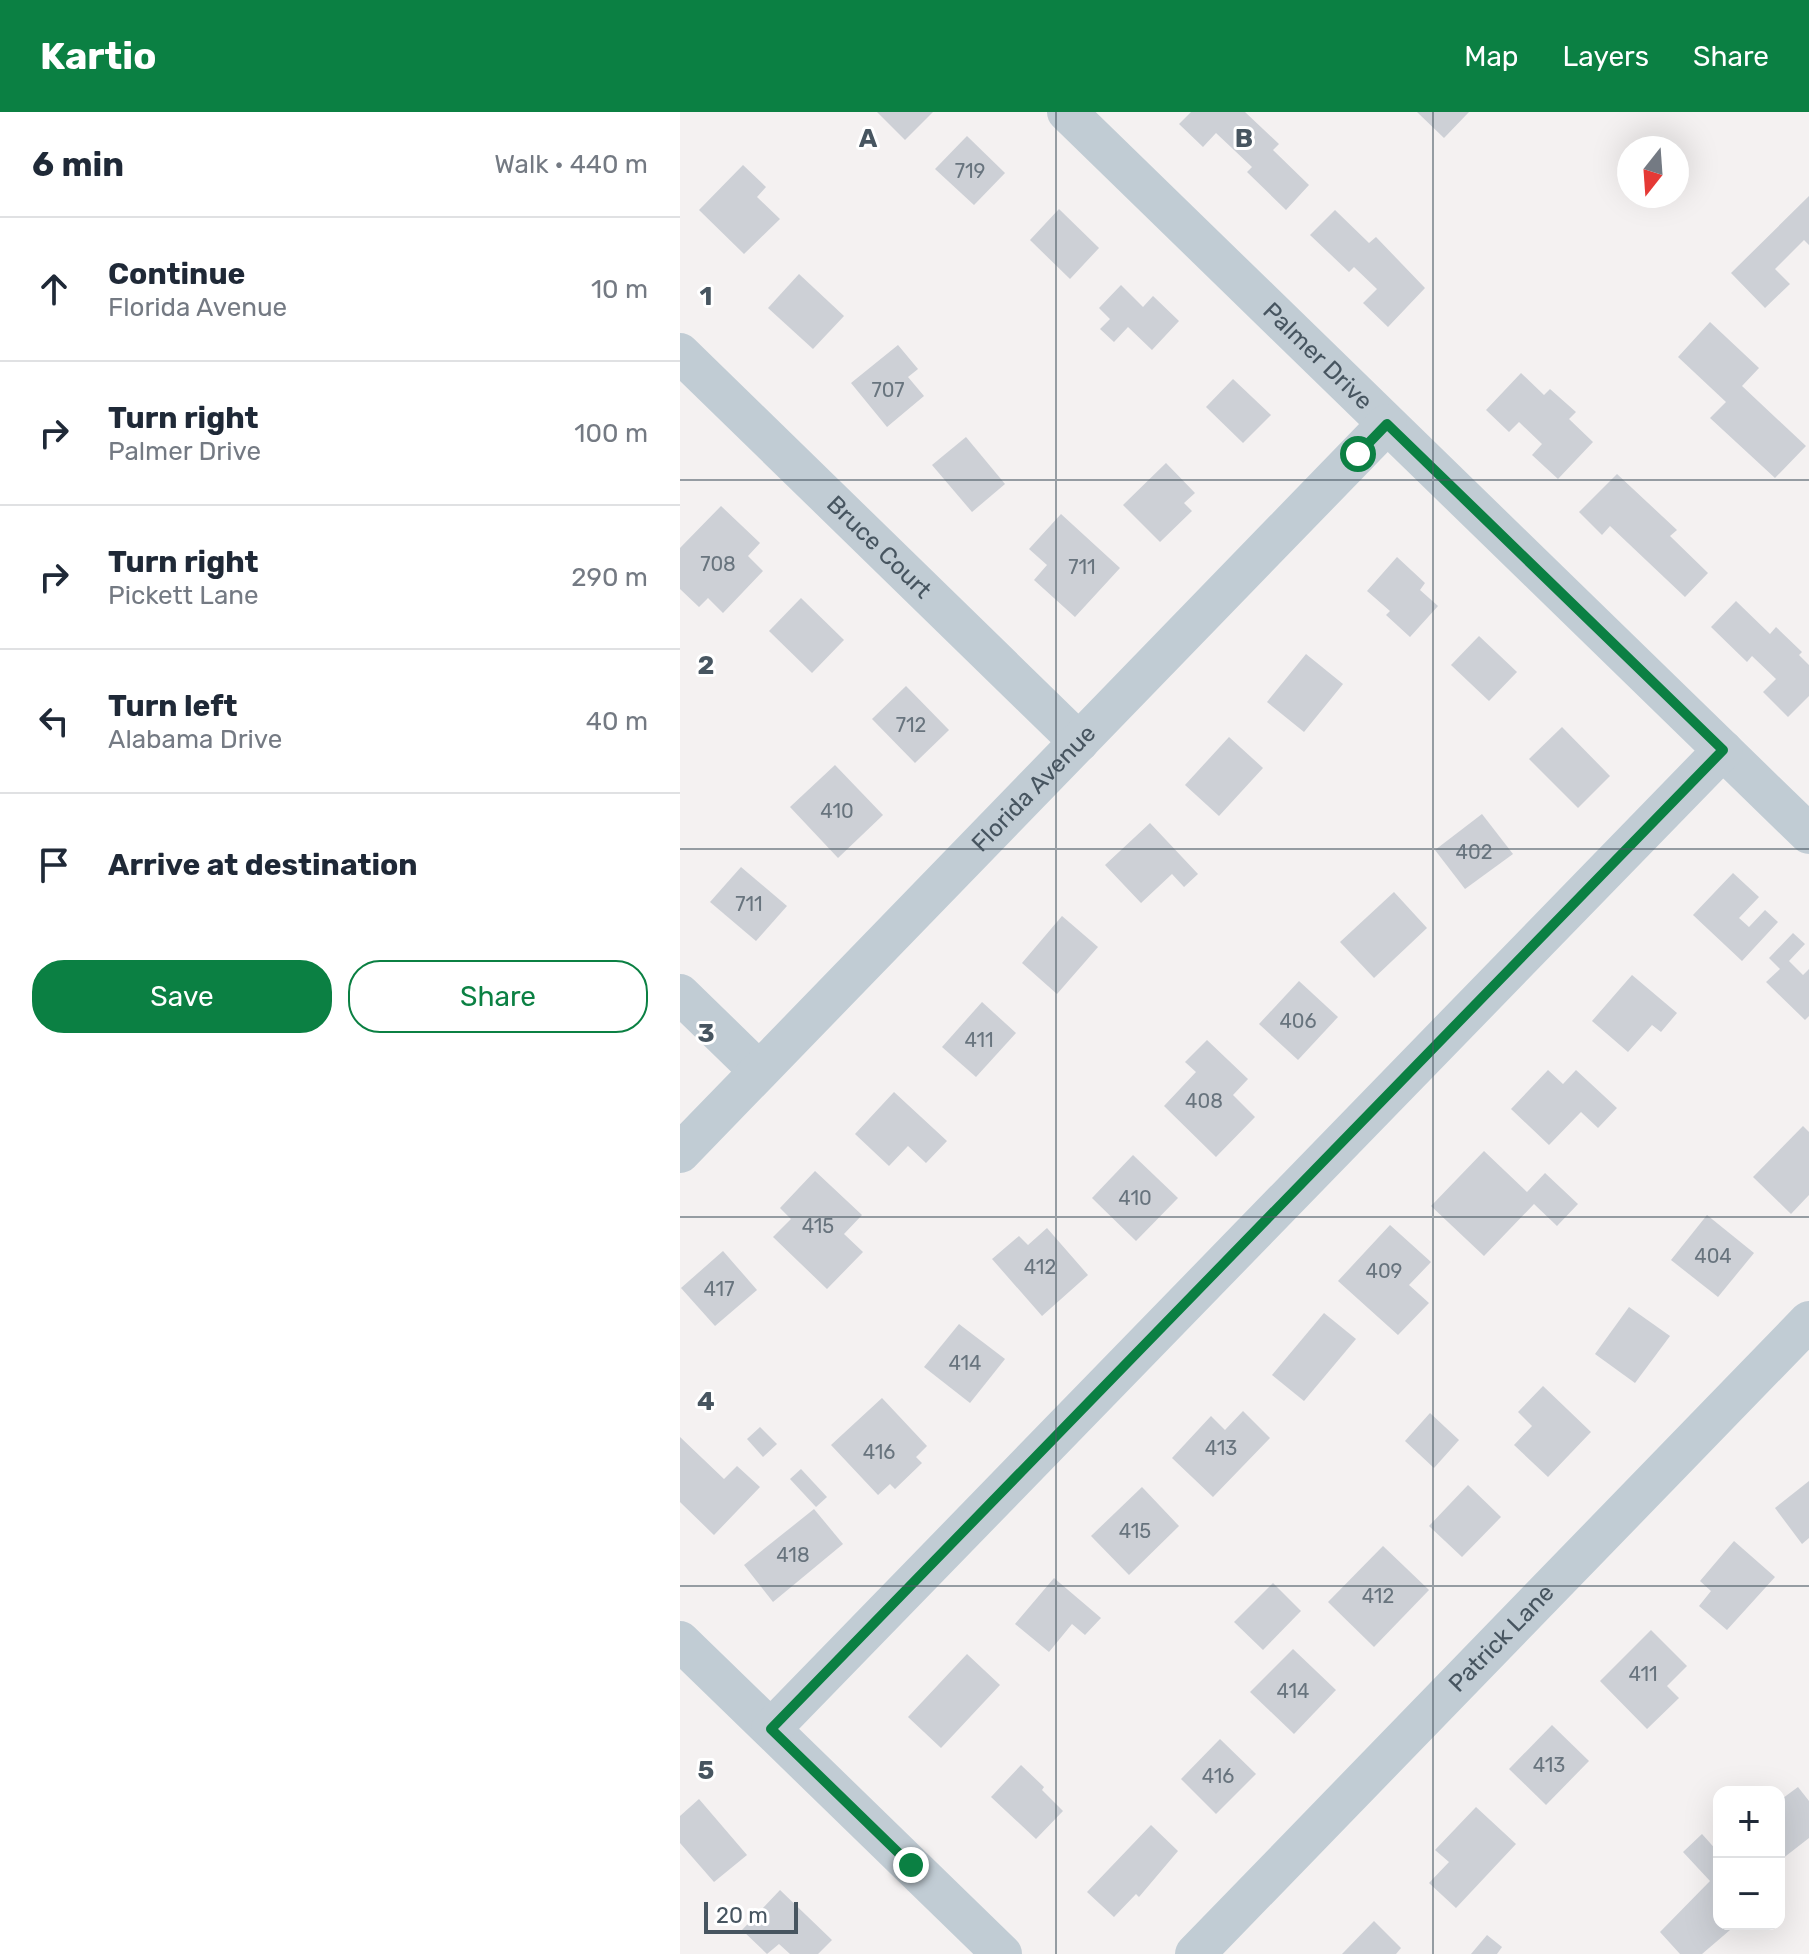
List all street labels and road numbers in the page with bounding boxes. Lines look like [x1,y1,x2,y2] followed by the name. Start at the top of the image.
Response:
[1257,297,1378,415] street label: Palmer Drive
[821,490,937,604] street label: Bruce Court
[966,719,1101,857] street label: Florida Avenue
[1443,1579,1560,1698] street label: Patrick Lane

